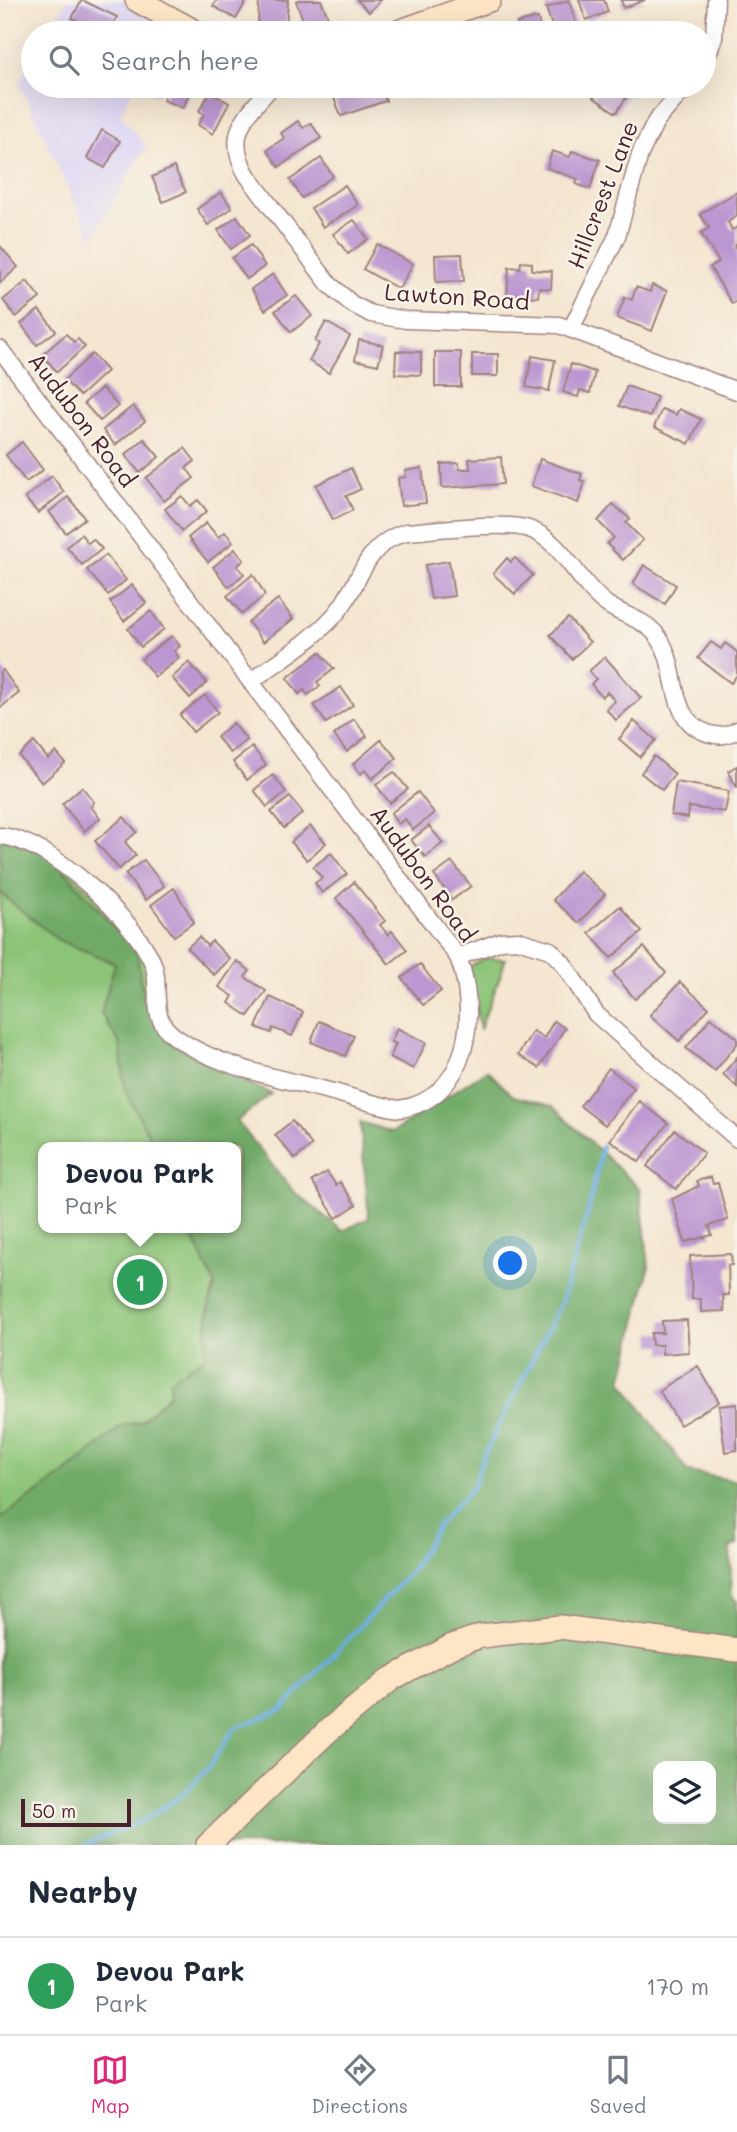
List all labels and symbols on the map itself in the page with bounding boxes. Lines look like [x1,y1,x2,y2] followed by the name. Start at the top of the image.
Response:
[560,116,644,273] street label: Hillcrest Lane
[383,276,531,316] street label: Lawton Road
[22,346,143,493] street label: Audubon Road
[364,799,483,948] street label: Audubon Road
[493,1246,527,1280] your location
[117,1256,163,1308] pin: 1
[21,1796,131,1828] scale bar

